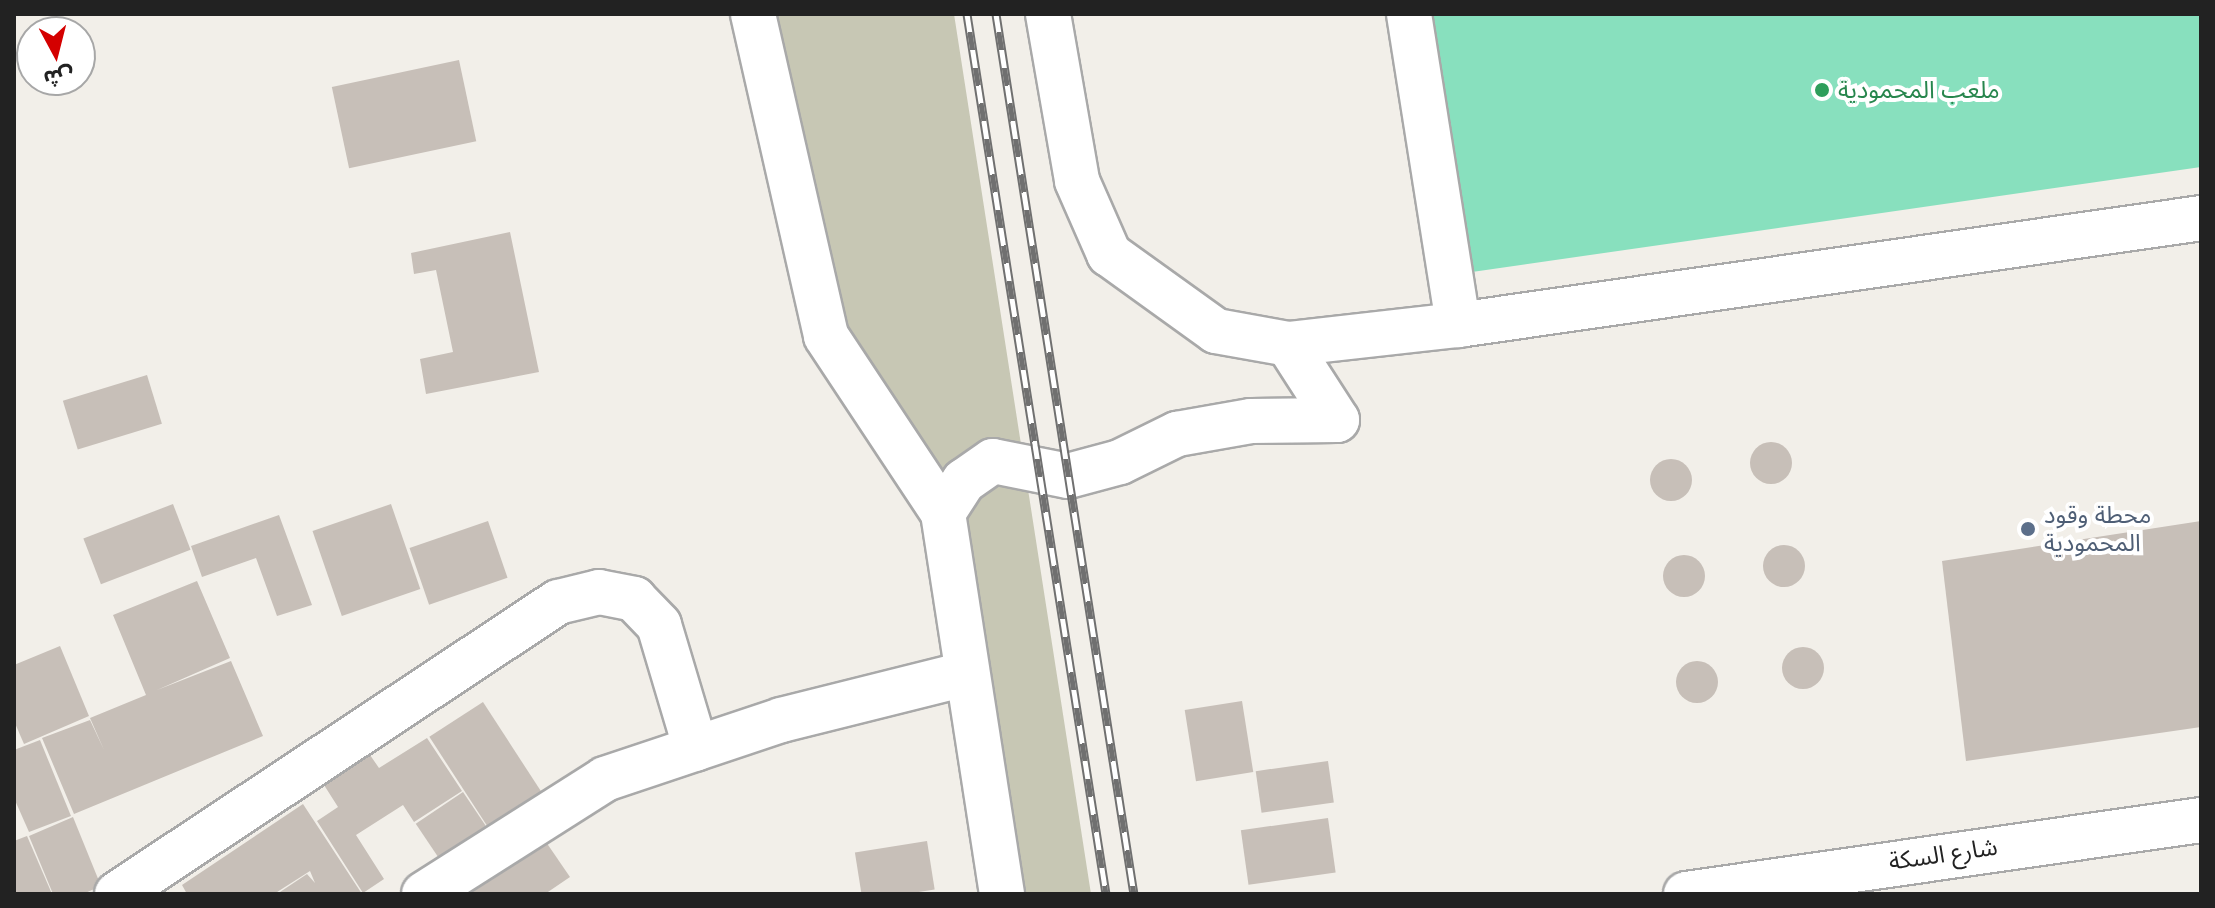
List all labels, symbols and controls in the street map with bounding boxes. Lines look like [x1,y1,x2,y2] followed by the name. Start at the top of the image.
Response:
[16,16,96,96] north arrow
[42,62,75,94] text: ش
[1838,76,2000,104] place label: ملعب المحمودية
[1813,81,1831,99] marker: ملعب المحمودية
[2044,501,2151,557] place label: محطة وقود المحمودية
[2019,520,2037,538] marker: محطة وقود المحمودية
[1887,832,1999,876] street label: شارع السكة

